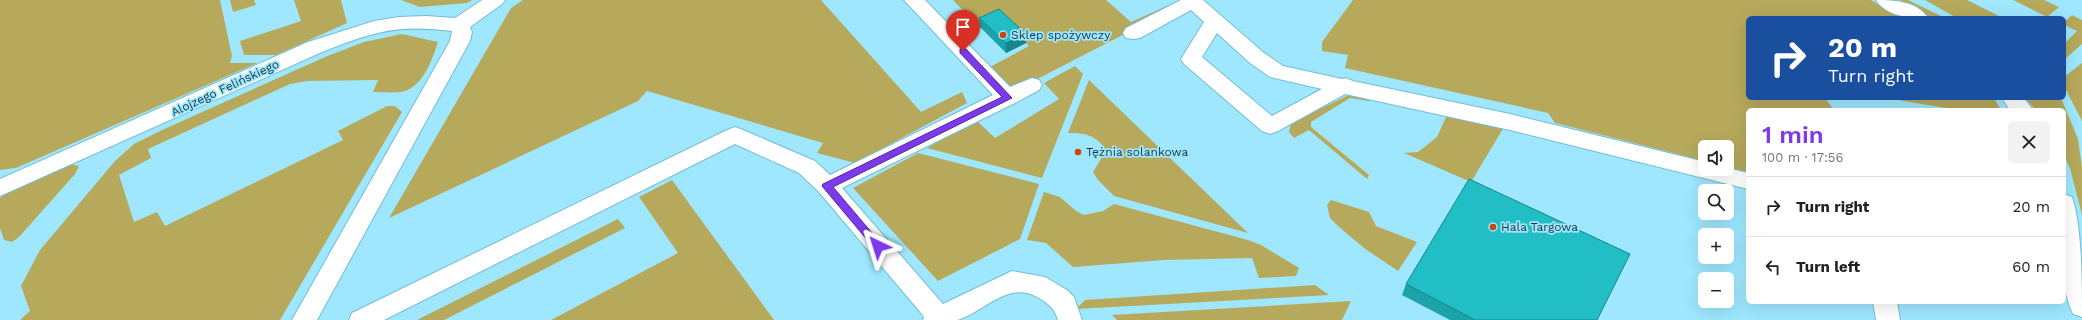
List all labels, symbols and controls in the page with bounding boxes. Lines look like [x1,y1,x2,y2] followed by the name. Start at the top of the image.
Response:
[946,10,980,51] pin
[952,16,974,38] icon: arrive
[1011,28,1111,42] place label: Sklep spożywczy
[998,30,1008,40] marker: Sklep spożywczy
[1828,31,1897,64] text: 20 m
[1762,32,1814,84] icon: right
[169,57,281,119] street label: Alojzego Felińskiego
[1828,65,1914,86] text: Turn right
[1762,121,1824,149] text: 1 min
[2008,121,2050,163] button: close
[1698,140,1734,308] map controls
[1698,140,1734,176] button: sound
[1086,145,1188,159] place label: Tężnia solankowa
[1073,147,1083,157] marker: Tężnia solankowa
[1762,150,1843,165] text: 100 m · 17:56
[1698,184,1734,220] button: search
[1762,196,1784,218] icon: right
[1796,198,1869,216] text: Turn right
[2013,198,2050,216] text: 20 m
[1501,220,1578,234] place label: Hala Targowa
[1488,222,1498,232] marker: Hala Targowa
[857,225,899,267] position arrow
[1698,228,1734,264] button: +
[1762,256,1784,278] icon: left
[1796,258,1860,276] text: Turn left
[2012,258,2050,276] text: 60 m
[1698,272,1734,308] button: −

